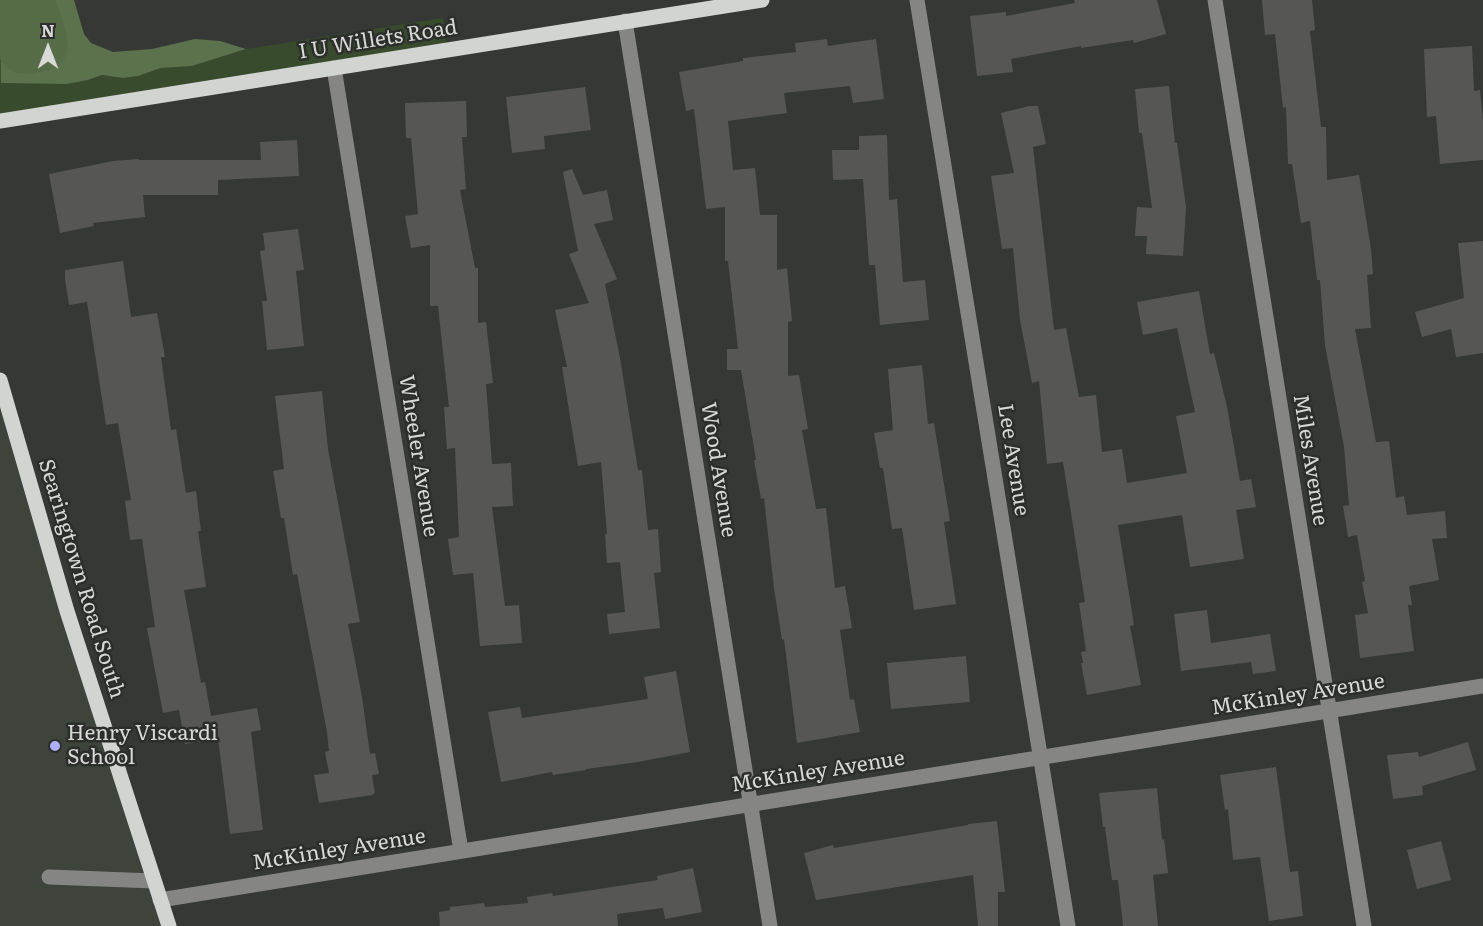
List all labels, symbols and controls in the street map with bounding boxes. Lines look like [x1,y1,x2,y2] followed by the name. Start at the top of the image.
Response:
[297,15,459,65] street label: I U Willets Road
[18,18,78,78] north arrow
[41,18,55,42] text: N
[393,373,443,539] street label: Wheeler Avenue
[1287,393,1333,527] street label: Miles Avenue
[695,401,741,539] street label: Wood Avenue
[992,402,1034,518] street label: Lee Avenue
[33,456,129,702] street label: Searingtown Road South
[1209,669,1387,721] street label: McKinley Avenue
[67,721,218,771] place label: Henry Viscardi School
[48,739,62,753] marker: Henry Viscardi School
[729,746,907,798] street label: McKinley Avenue
[250,824,428,876] street label: McKinley Avenue

